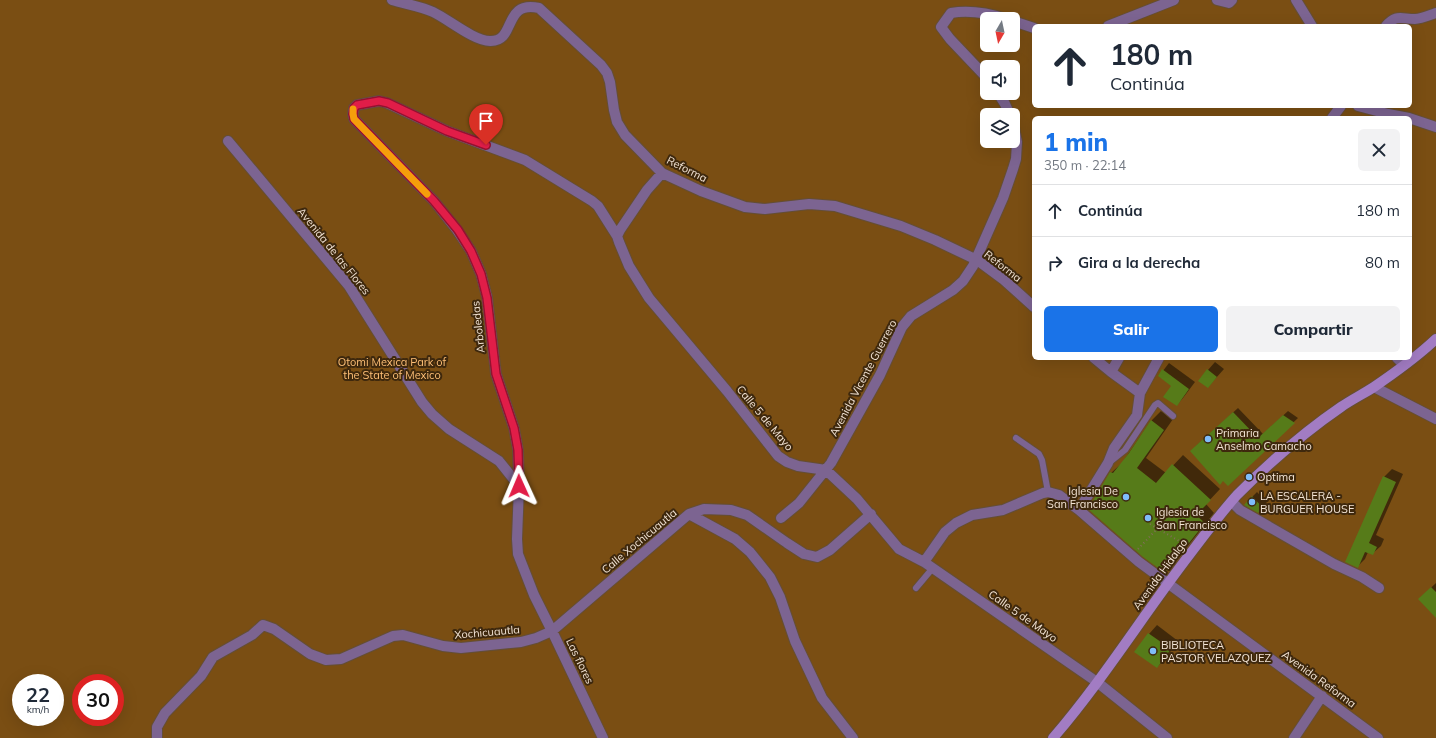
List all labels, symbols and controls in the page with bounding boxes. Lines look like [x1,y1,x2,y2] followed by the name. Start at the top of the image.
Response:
[980,12,1020,52] north arrow
[980,12,1020,148] map controls
[1110,37,1193,72] text: 180 m
[1044,40,1096,92] icon: ahead
[980,60,1020,100] button: sound
[1110,72,1185,95] text: Continúa
[469,104,503,145] pin
[980,108,1020,148] button: layers
[475,110,497,132] icon: arrive
[1044,127,1108,157] text: 1 min
[1358,129,1400,171] button: close
[664,153,710,185] street label: Reforma
[1044,157,1126,173] text: 350 m · 22:14
[1044,200,1066,222] icon: ahead
[1078,201,1143,220] text: Continúa
[1356,201,1400,220] text: 180 m
[295,205,373,297] street label: Avenida de las Flores
[982,247,1024,285] street label: Reforma
[1044,252,1066,274] icon: right
[1078,253,1200,272] text: Gira a la derecha
[1365,253,1400,272] text: 80 m
[468,300,488,354] street label: Arboledas
[1044,306,1218,352] button: Salir
[1226,306,1400,352] button: Compartir
[826,317,900,439] street label: Avenida Vicente Guerrero
[338,355,446,382] park label: Otomi Mexica Park of the State of Mexico
[734,382,796,454] street label: Calle 5 de Mayo
[1216,426,1312,453] place label: Primaria Anselmo Camacho
[1203,434,1213,444] marker: Primaria Anselmo Camacho
[498,465,540,507] position arrow
[1257,470,1295,484] place label: Optima
[1244,472,1254,482] marker: Optima
[1047,484,1118,511] place label: Iglesia De San Francisco
[1260,489,1354,516] place label: LA ESCALERA - BURGUER HOUSE
[1121,492,1131,502] marker: Iglesia De San Francisco
[1247,497,1257,507] marker: LA ESCALERA - BURGUER HOUSE
[1156,505,1227,532] place label: Iglesia de San Francisco
[599,506,679,576] street label: Calle Xochicuautla
[1143,513,1153,523] marker: Iglesia de San Francisco
[1130,536,1190,612] street label: Avenida Hidalgo
[986,587,1060,645] street label: Calle 5 de Mayo
[454,622,520,642] street label: Xochicuautla
[563,636,597,686] street label: Las flores
[1161,638,1271,665] place label: BIBLIOTECA PASTOR VELAZQUEZ
[1148,646,1158,656] marker: BIBLIOTECA PASTOR VELAZQUEZ
[1279,647,1359,711] street label: Avenida Reforma
[72,674,124,726] speed limit sign: 30
[26,682,50,707] text: 22
[27,703,49,716] text: km/h

